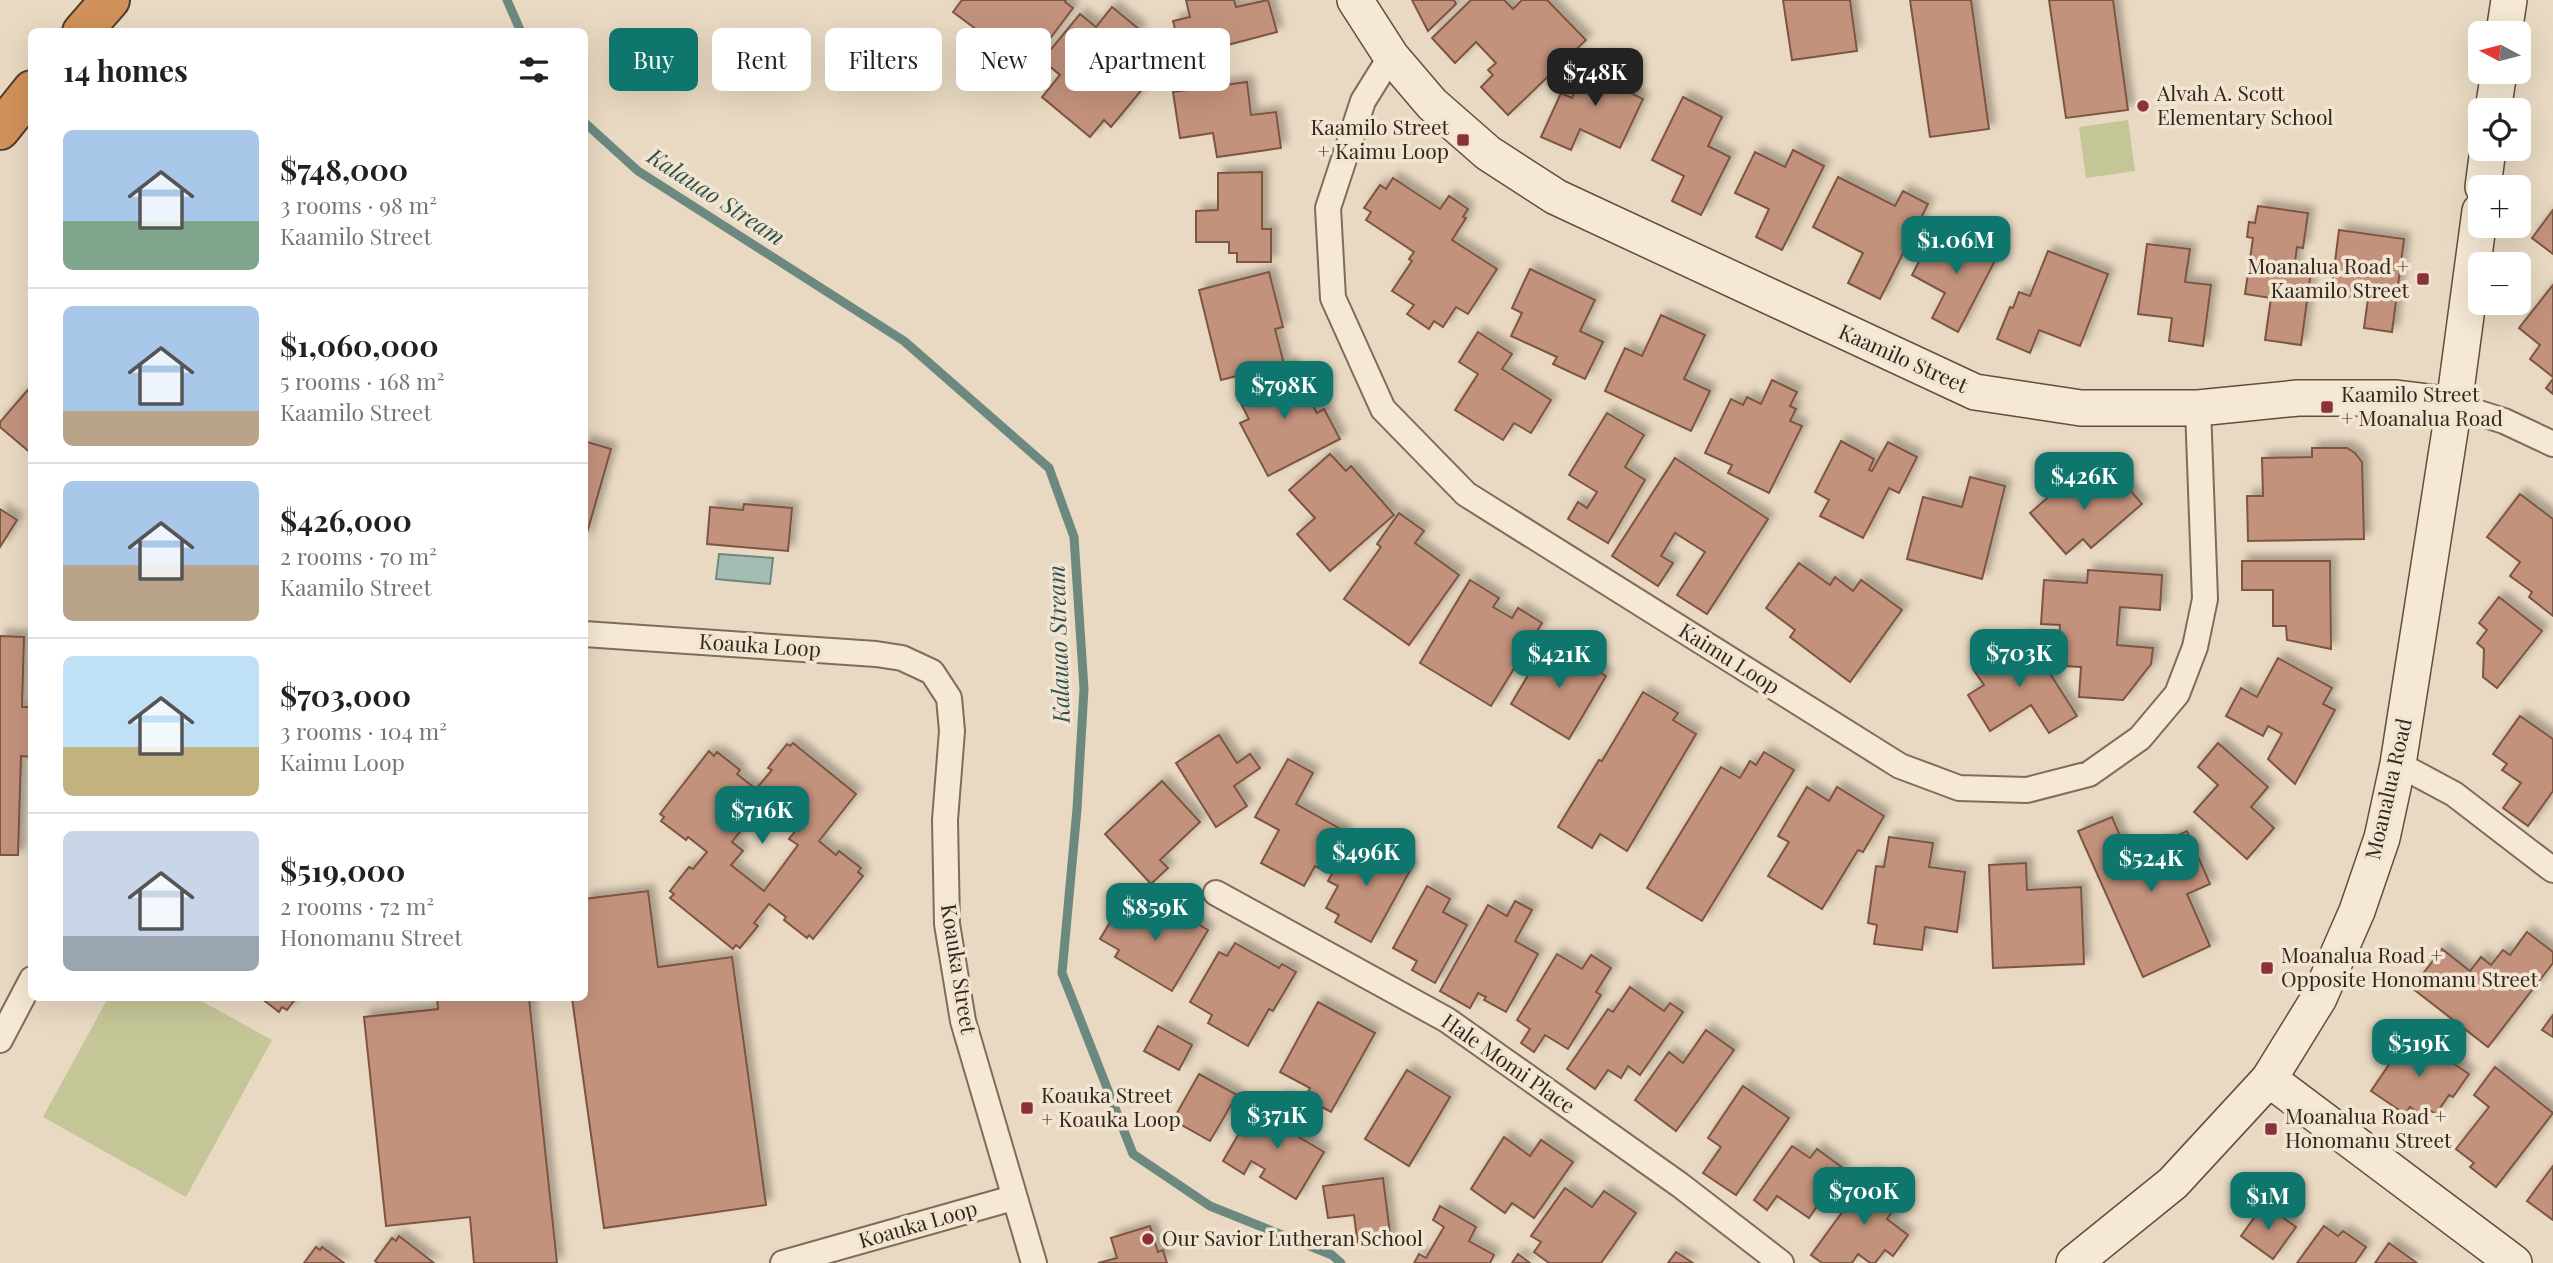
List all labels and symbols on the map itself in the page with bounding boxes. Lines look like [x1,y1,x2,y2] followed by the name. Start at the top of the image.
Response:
[2468,21,2530,84] north arrow
[1546,48,1644,108] pin: $748K
[2156,78,2333,130] place label: Alvah A. Scott Elementary School
[2135,98,2151,114] marker: Alvah A. Scott Elementary School
[1311,112,1450,164] place label: Kaamilo Street + Kaimu Loop
[1455,132,1471,148] marker: Kaamilo Street + Kaimu Loop
[641,139,791,252] water label: Kalauao Stream
[1899,216,2013,276] pin: $1.06M
[2247,251,2410,303] place label: Moanalua Road + Kaamilo Street
[2415,271,2431,287] marker: Moanalua Road + Kaamilo Street
[1835,316,1973,398] street label: Kaamilo Street
[1235,362,1333,421] pin: $798K
[2341,379,2503,431] place label: Kaamilo Street + Moanalua Road
[2319,399,2335,415] marker: Kaamilo Street + Moanalua Road
[2035,452,2133,512] pin: $426K
[1039,565,1076,725] water label: Kalauao Stream
[1674,615,1786,699] street label: Kaimu Loop
[698,626,822,662] street label: Koauka Loop
[1510,630,1608,690] pin: $421K
[1970,630,2068,689] pin: $703K
[2357,715,2417,862] street label: Moanalua Road
[713,786,811,846] pin: $716K
[1317,828,1415,888] pin: $496K
[2102,834,2200,894] pin: $524K
[1106,884,1204,943] pin: $859K
[936,902,984,1036] street label: Koauka Street
[2281,940,2538,992] place label: Moanalua Road + Opposite Honomanu Street
[2259,960,2275,976] marker: Moanalua Road + Opposite Honomanu Street
[1437,1006,1581,1119] street label: Hale Momi Place
[2370,1020,2468,1079] pin: $519K
[1041,1080,1181,1132] place label: Koauka Street + Koauka Loop
[1228,1092,1326,1151] pin: $371K
[1019,1100,1035,1116] marker: Koauka Street + Koauka Loop
[2285,1101,2452,1153] place label: Moanalua Road + Honomanu Street
[2263,1121,2279,1137] marker: Moanalua Road + Honomanu Street
[1815,1168,1913,1227] pin: $700K
[2234,1172,2302,1232] pin: $1M
[855,1193,980,1253] street label: Koauka Loop
[1162,1223,1423,1251] place label: Our Savior Lutheran School
[1140,1231,1156,1247] marker: Our Savior Lutheran School

